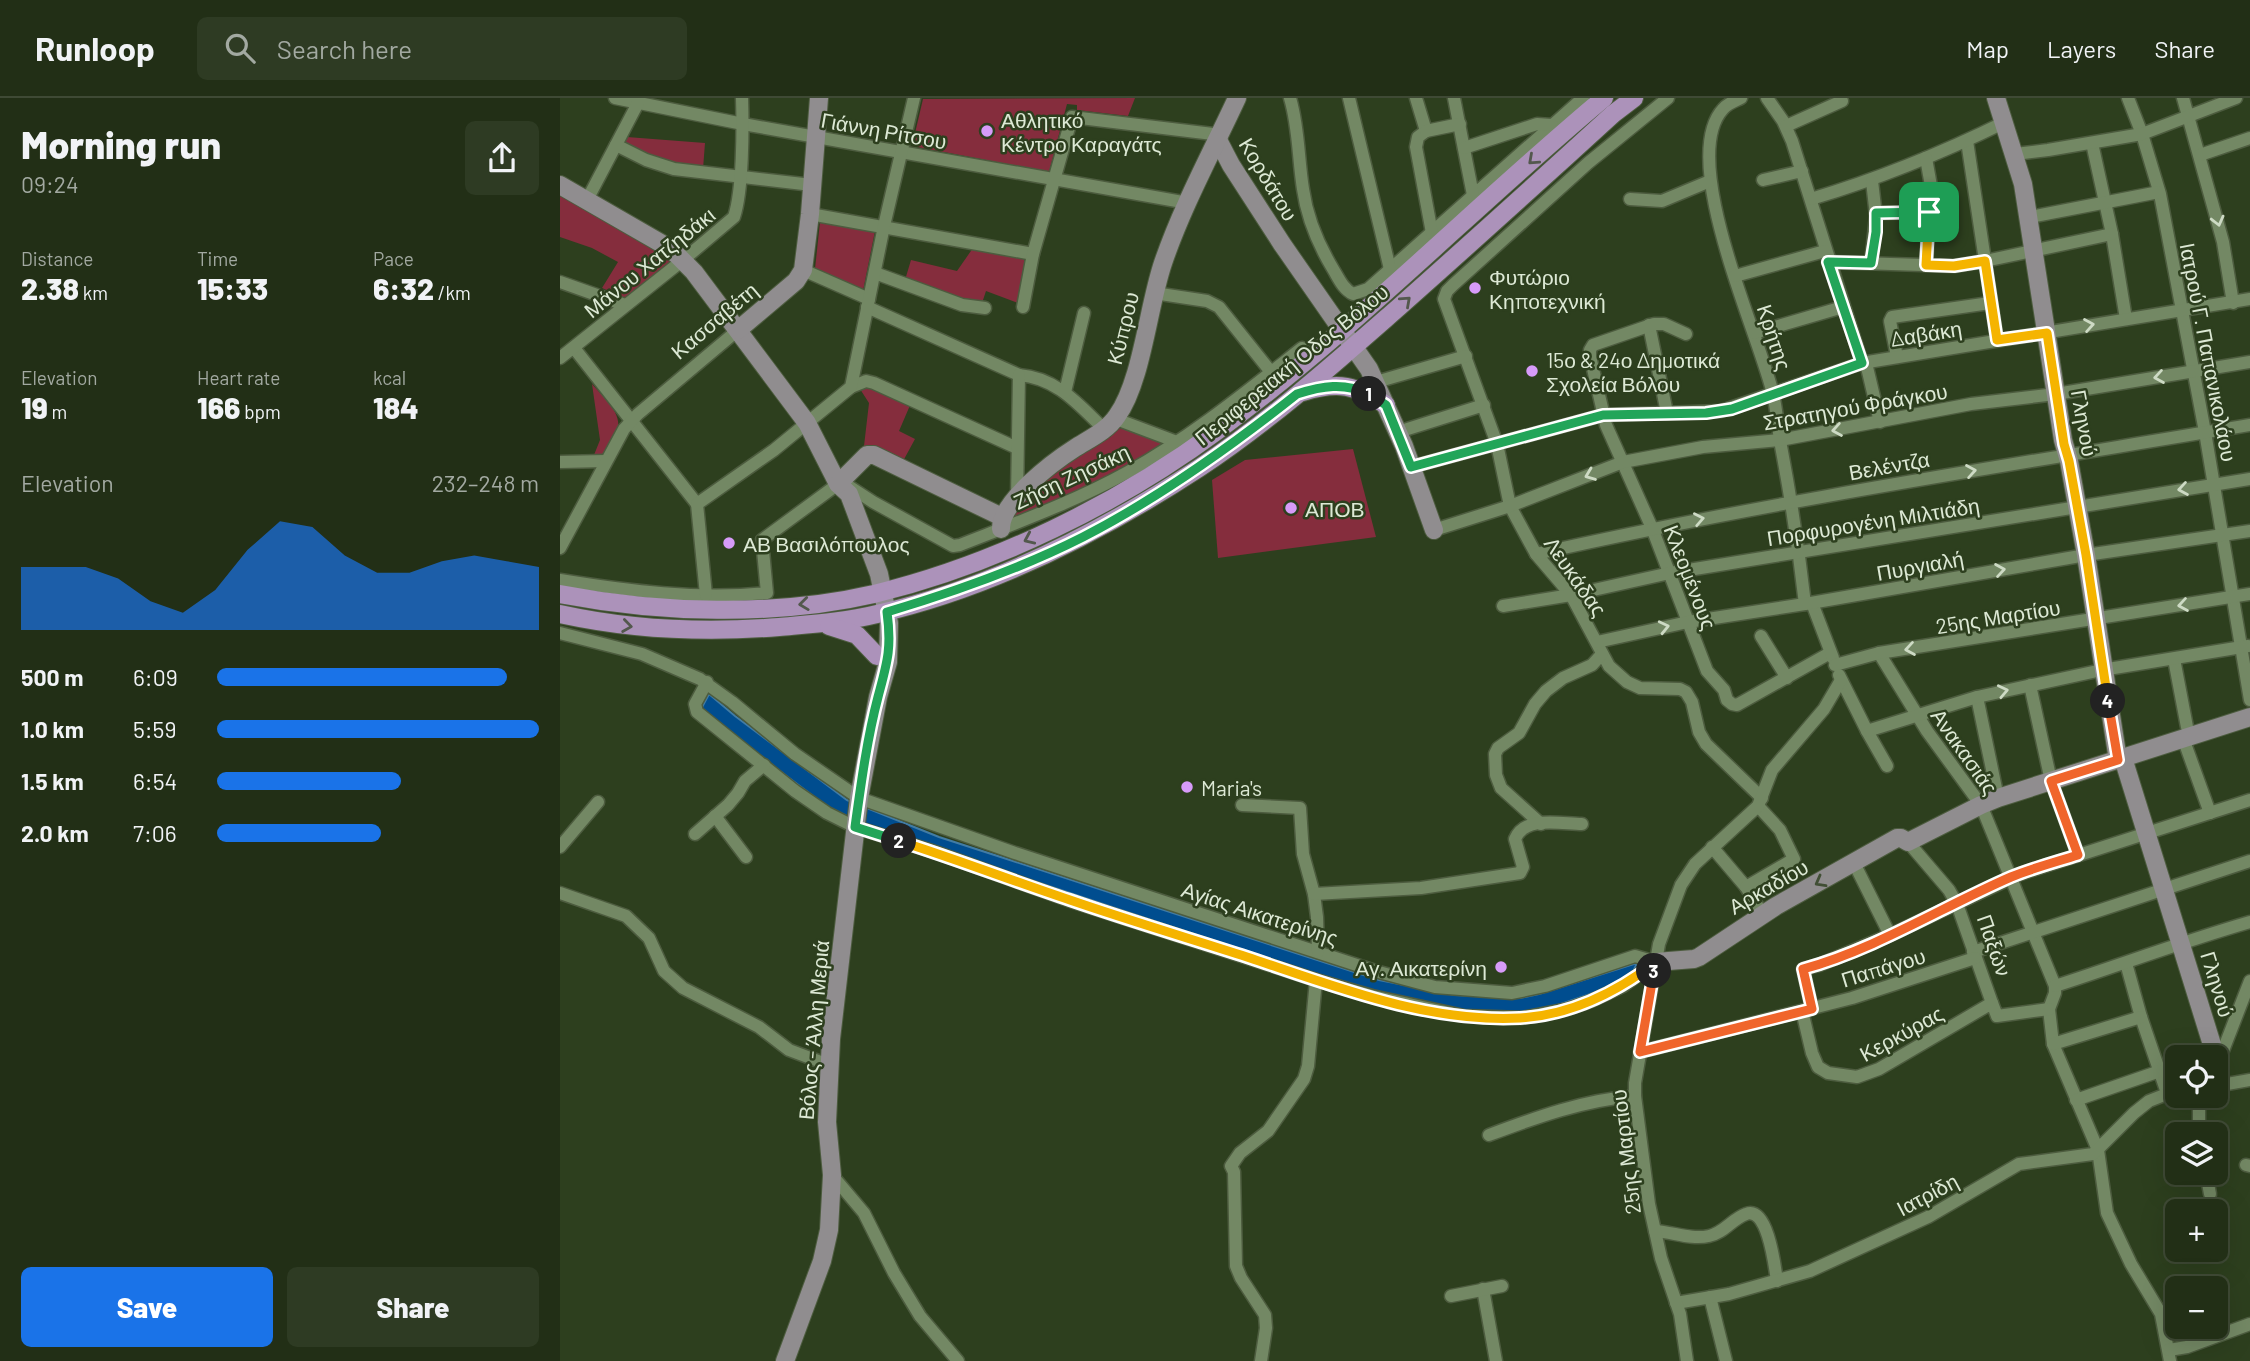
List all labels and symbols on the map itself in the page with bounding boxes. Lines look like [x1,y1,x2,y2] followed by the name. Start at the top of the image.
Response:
[819,107,949,153] street label: Γιάννη Ρίτσου
[1001,107,1162,156] place label: Αθλητικό Κέντρο Καραγάτς
[979,123,995,139] marker: Αθλητικό Κέντρο Καραγάτς
[1234,133,1304,225] street label: Κορδάτου
[1528,152,1541,164] one-way arrow
[1899,182,1959,242] pin
[578,201,720,322] street label: Μάνου Χατζηδάκι
[2210,215,2224,227] one-way arrow
[2176,240,2242,464] street label: Ιατρού Γ. Παπανικολάου
[1489,264,1606,313] place label: Φυτώριο Κηποτεχνική
[666,277,762,363] street label: Κασσαβέτη
[1189,278,1393,450] street label: Περιφερειακή Οδός Βόλου
[1467,280,1483,296] marker: Φυτώριο Κηποτεχνική
[1101,289,1143,367] street label: Κύπρου
[1397,297,1410,309] one-way arrow
[1753,301,1797,373] street label: Κρήτης
[1889,315,1963,351] street label: Δαβάκη
[2082,319,2094,334] one-way arrow
[1546,347,1720,396] place label: 15ο & 24ο Δημοτικά Σχολεία Βόλου
[1524,363,1540,379] marker: 15ο & 24ο Δημοτικά Σχολεία Βόλου
[2153,369,2164,384] one-way arrow
[1352,376,1386,412] pin: 1
[1761,377,1949,435] street label: Στρατηγού Φράγκου
[2067,388,2103,458] street label: Γληνού
[1831,421,1843,436] one-way arrow
[1009,438,1133,514] street label: Ζήση Ζησάκη
[1847,446,1931,484] street label: Βελέντζα
[1965,464,1977,479] one-way arrow
[1585,466,1597,480] one-way arrow
[2177,482,2189,497] one-way arrow
[1765,492,1981,550] street label: Πορφυρογένη Μιλτιάδη
[1305,496,1365,521] place label: ΑΠΟΒ
[1283,500,1299,516] marker: ΑΠΟΒ
[1693,512,1705,527] one-way arrow
[1660,521,1722,633] street label: Κλεομένους
[743,531,910,556] place label: ΑΒ Βασιλόπουλος
[1023,531,1036,545] one-way arrow
[1540,531,1612,621] street label: Λευκάδας
[721,535,737,551] marker: ΑΒ Βασιλόπουλος
[1874,545,1966,585] street label: Πυργιαλή
[1994,563,2006,578] one-way arrow
[1934,594,2062,638] street label: 25ης Μαρτίου
[798,597,809,612] one-way arrow
[2177,597,2189,612] one-way arrow
[621,618,633,633] one-way arrow
[1658,621,1670,636] one-way arrow
[1904,641,1915,656] one-way arrow
[2090,684,2126,718] pin: 4
[1997,685,2009,699] one-way arrow
[1926,703,2004,799] street label: Ανακασιάς
[1201,775,1262,800] place label: Maria's
[1179,779,1195,795] marker: Maria's
[882,824,916,858] pin: 2
[1724,853,1812,919] street label: Αρκαδίου
[1815,874,1827,887] one-way arrow
[1179,876,1341,950] street label: Αγίας Αικατερίνης
[1973,911,2017,979] street label: Παξών
[793,939,833,1121] street label: Βόλος - Άλλη Μεριά
[1838,942,1928,992] street label: Παπάγου
[2196,948,2240,1020] street label: Γληνού
[1636,954,1672,988] pin: 3
[1355,955,1487,980] place label: Αγ. Αικατερίνη
[1493,959,1509,975] marker: Αγ. Αικατερίνη
[1855,1000,1947,1066] street label: Κερκύρας
[1605,1088,1645,1216] street label: 25ης Μαρτίου
[1892,1167,1962,1221] street label: Ιατρίδη

